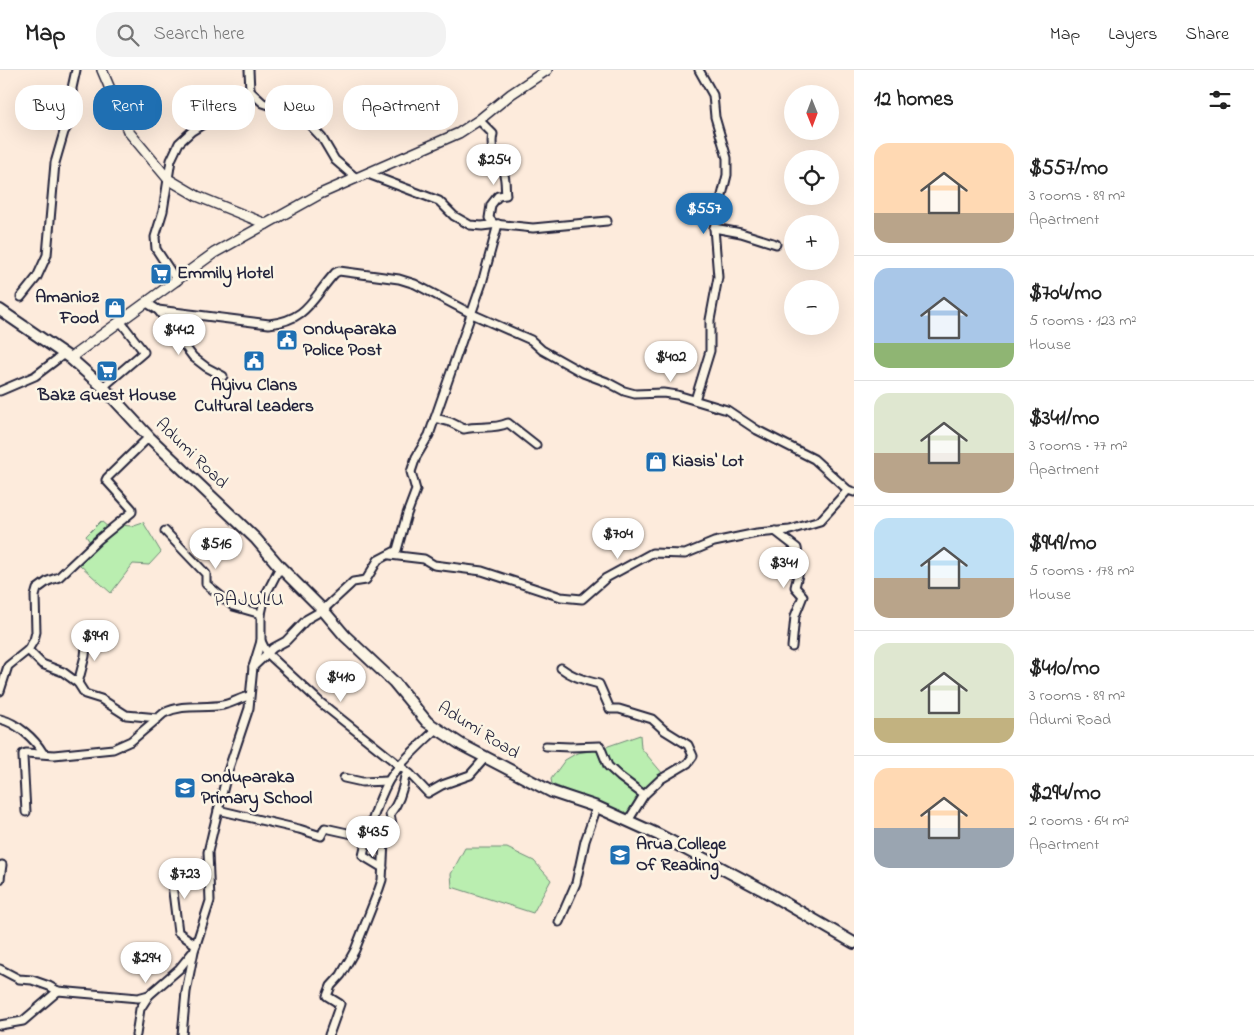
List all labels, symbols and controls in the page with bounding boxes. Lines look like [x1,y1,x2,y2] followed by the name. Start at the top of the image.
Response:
[96,12,446,57] search box
[25,17,66,52] text: Map
[114,21,142,49] icon: search
[154,21,245,48] text: Search here
[1050,22,1080,48] text: Map
[1108,22,1158,48] text: Layers
[1186,22,1229,48] text: Share
[15,85,83,130] chip: Buy
[93,85,162,130] chip: Rent
[172,85,255,130] chip: Filters
[265,85,333,130] chip: New
[343,85,458,130] chip: Apartment
[784,85,839,140] north arrow
[784,85,839,335] map controls
[874,85,954,115] text: 12 homes
[1206,86,1234,114] icon: filters
[464,144,524,186] pin: $254
[477,148,511,172] text: $254
[784,150,839,205] button: locate
[1029,154,1108,184] text: $557/mo
[914,163,974,223] icon: home
[1029,184,1125,208] text: 3 rooms · 89 m²
[674,192,734,235] pin: $557
[687,197,721,221] text: $557
[1029,208,1099,232] text: Apartment
[784,215,839,270] button: +
[177,261,274,288] place label: Emmily Hotel
[149,262,173,286] supermarket icon: Emmily Hotel
[1029,279,1102,309] text: $704/mo
[784,280,839,335] button: −
[35,285,100,332] place label: Amanioz Food
[914,288,974,348] icon: home
[103,296,127,320] shop icon: Amanioz Food
[1029,309,1137,333] text: 5 rooms · 123 m²
[149,314,209,356] pin: $442
[303,317,397,364] place label: Onduparaka Police Post
[164,318,194,342] text: $442
[275,328,299,352] public building icon: Onduparaka Police Post
[1029,333,1071,357] text: House
[641,340,701,383] pin: $402
[655,345,687,369] text: $402
[242,349,266,373] public building icon: Ayivu Clans Cultural Leaders
[95,359,119,383] supermarket icon: Bakz Guest House
[194,373,314,420] place label: Ayivu Clans Cultural Leaders
[37,383,177,409] place label: Bakz Guest House
[1029,404,1099,434] text: $341/mo
[149,413,233,495] street label: Adumi Road
[914,413,974,473] icon: home
[1029,434,1128,458] text: 3 rooms · 77 m²
[672,449,745,475] place label: Kiasis' Lot
[644,450,668,474] shop icon: Kiasis' Lot
[1029,458,1099,482] text: Apartment
[588,518,648,560] pin: $704
[603,522,633,546] text: $704
[186,528,246,570] pin: $516
[1029,529,1097,559] text: $949/mo
[201,532,231,556] text: $516
[914,538,974,598] icon: home
[754,546,814,589] pin: $341
[770,551,798,575] text: $341
[1029,559,1135,583] text: 5 rooms · 178 m²
[1029,583,1071,607] text: House
[213,586,285,615] district label: PAJULU
[65,620,125,662] pin: $949
[82,624,108,648] text: $949
[1029,654,1100,684] text: $410/mo
[311,660,371,703] pin: $410
[914,663,974,723] icon: home
[327,665,355,689] text: $410
[1029,684,1125,708] text: 3 rooms · 89 m²
[432,696,524,766] street label: Adumi Road
[1029,708,1111,732] text: Adumi Road
[201,765,312,813] place label: Onduparaka Primary School
[173,776,197,800] school or university icon: Onduparaka Primary School
[1029,779,1101,809] text: $294/mo
[914,788,974,848] icon: home
[1029,809,1129,833] text: 2 rooms · 64 m²
[343,816,403,858] pin: $435
[357,820,389,844] text: $435
[636,832,727,880] place label: Arua College Of Reading
[1029,833,1099,857] text: Apartment
[608,843,632,867] school or university icon: Arua College Of Reading
[155,858,215,900] pin: $723
[170,862,200,886] text: $723
[116,942,176,984] pin: $294
[131,946,161,970] text: $294

